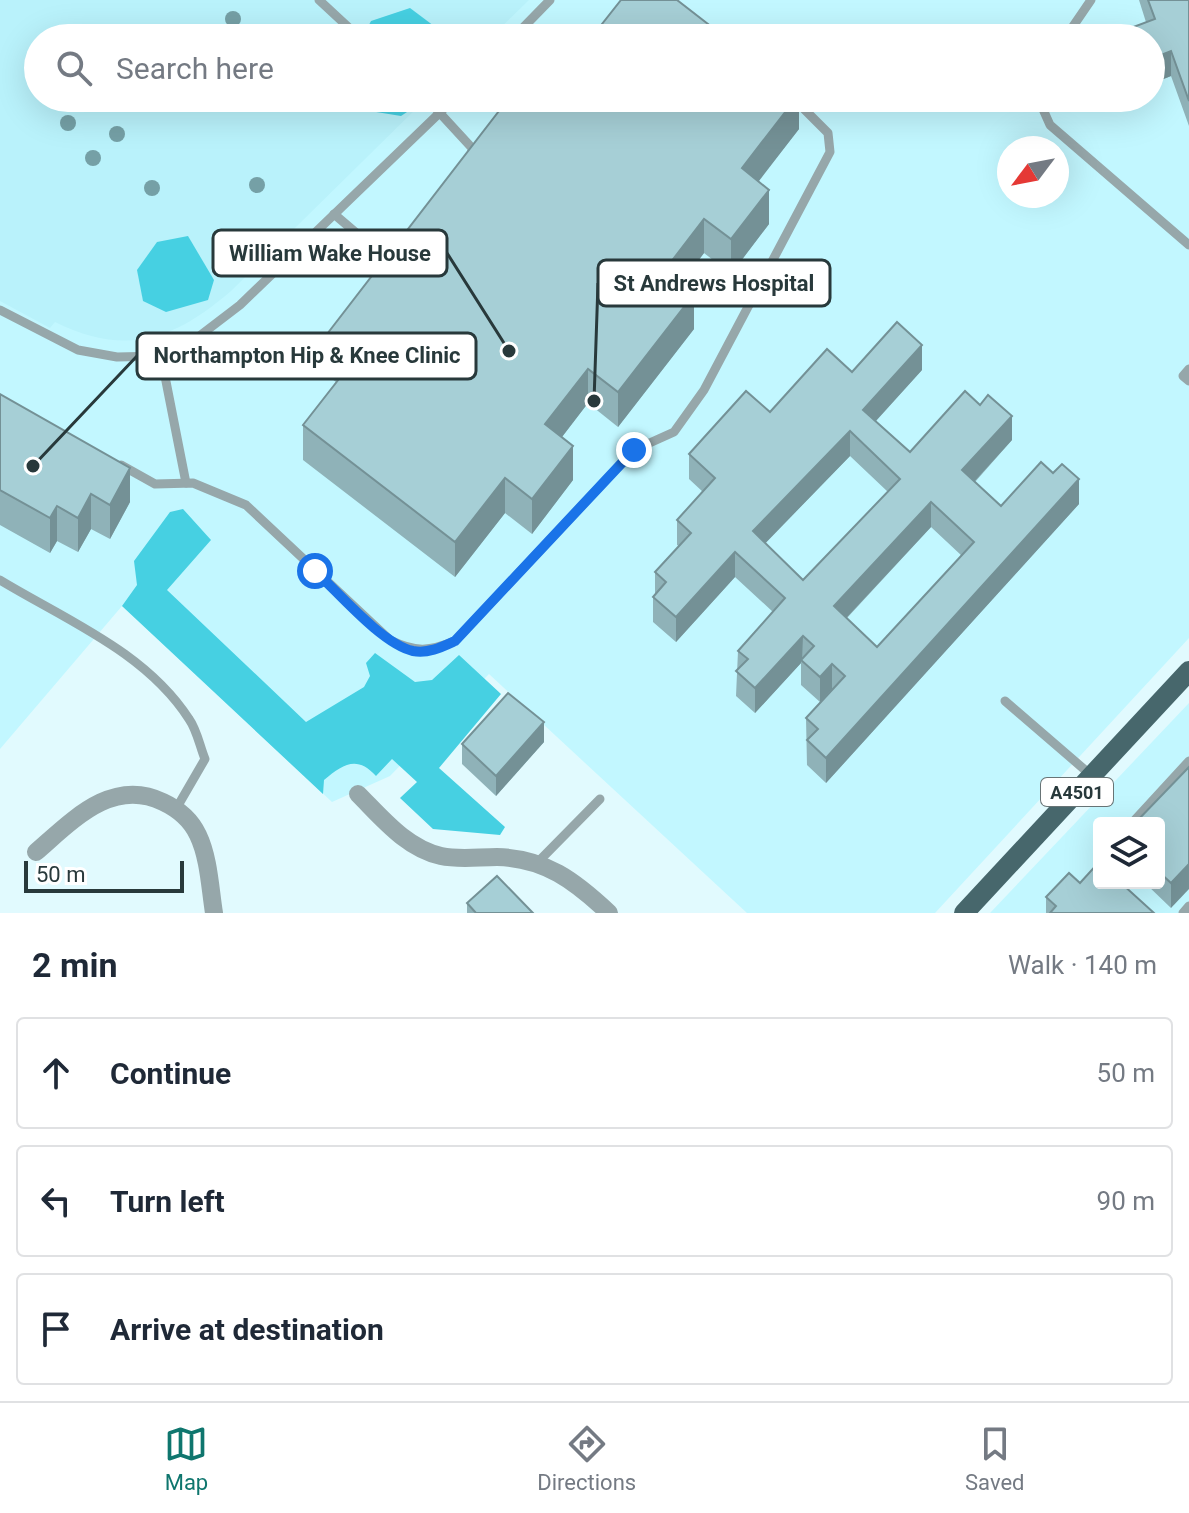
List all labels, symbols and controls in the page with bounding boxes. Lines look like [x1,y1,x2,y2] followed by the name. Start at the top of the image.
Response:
[24,24,1165,112] search box
[52,46,96,90] icon: search
[116,51,274,86] text: Search here
[997,136,1069,208] north arrow
[213,230,447,276] callout: William Wake House
[229,241,431,266] text: William Wake House
[598,260,830,306] callout: St Andrews Hospital
[614,271,814,296] text: St Andrews Hospital
[137,333,476,379] callout: Northampton Hip & Knee Clinic
[153,343,461,368] text: Northampton Hip & Knee Clinic
[616,432,652,468] route end
[297,553,333,589] route start
[1041,778,1113,806] road number: A4501
[1093,817,1165,889] map controls
[1093,817,1165,889] button: layers
[24,857,184,893] scale bar
[36,862,85,887] text: 50 m
[32,945,117,985] text: 2 min
[1008,950,1157,980] text: Walk · 140 m
[34,1051,78,1095] icon: ahead
[110,1056,231,1091] text: Continue
[1097,1058,1155,1088] text: 50 m
[34,1179,78,1223] icon: left
[110,1184,225,1219] text: Turn left
[1097,1186,1155,1216] text: 90 m
[34,1307,78,1351] icon: arrive
[110,1312,384,1347] text: Arrive at destination
[164,1422,208,1495] tab: Map
[537,1422,636,1495] tab: Directions
[965,1422,1025,1495] tab: Saved

